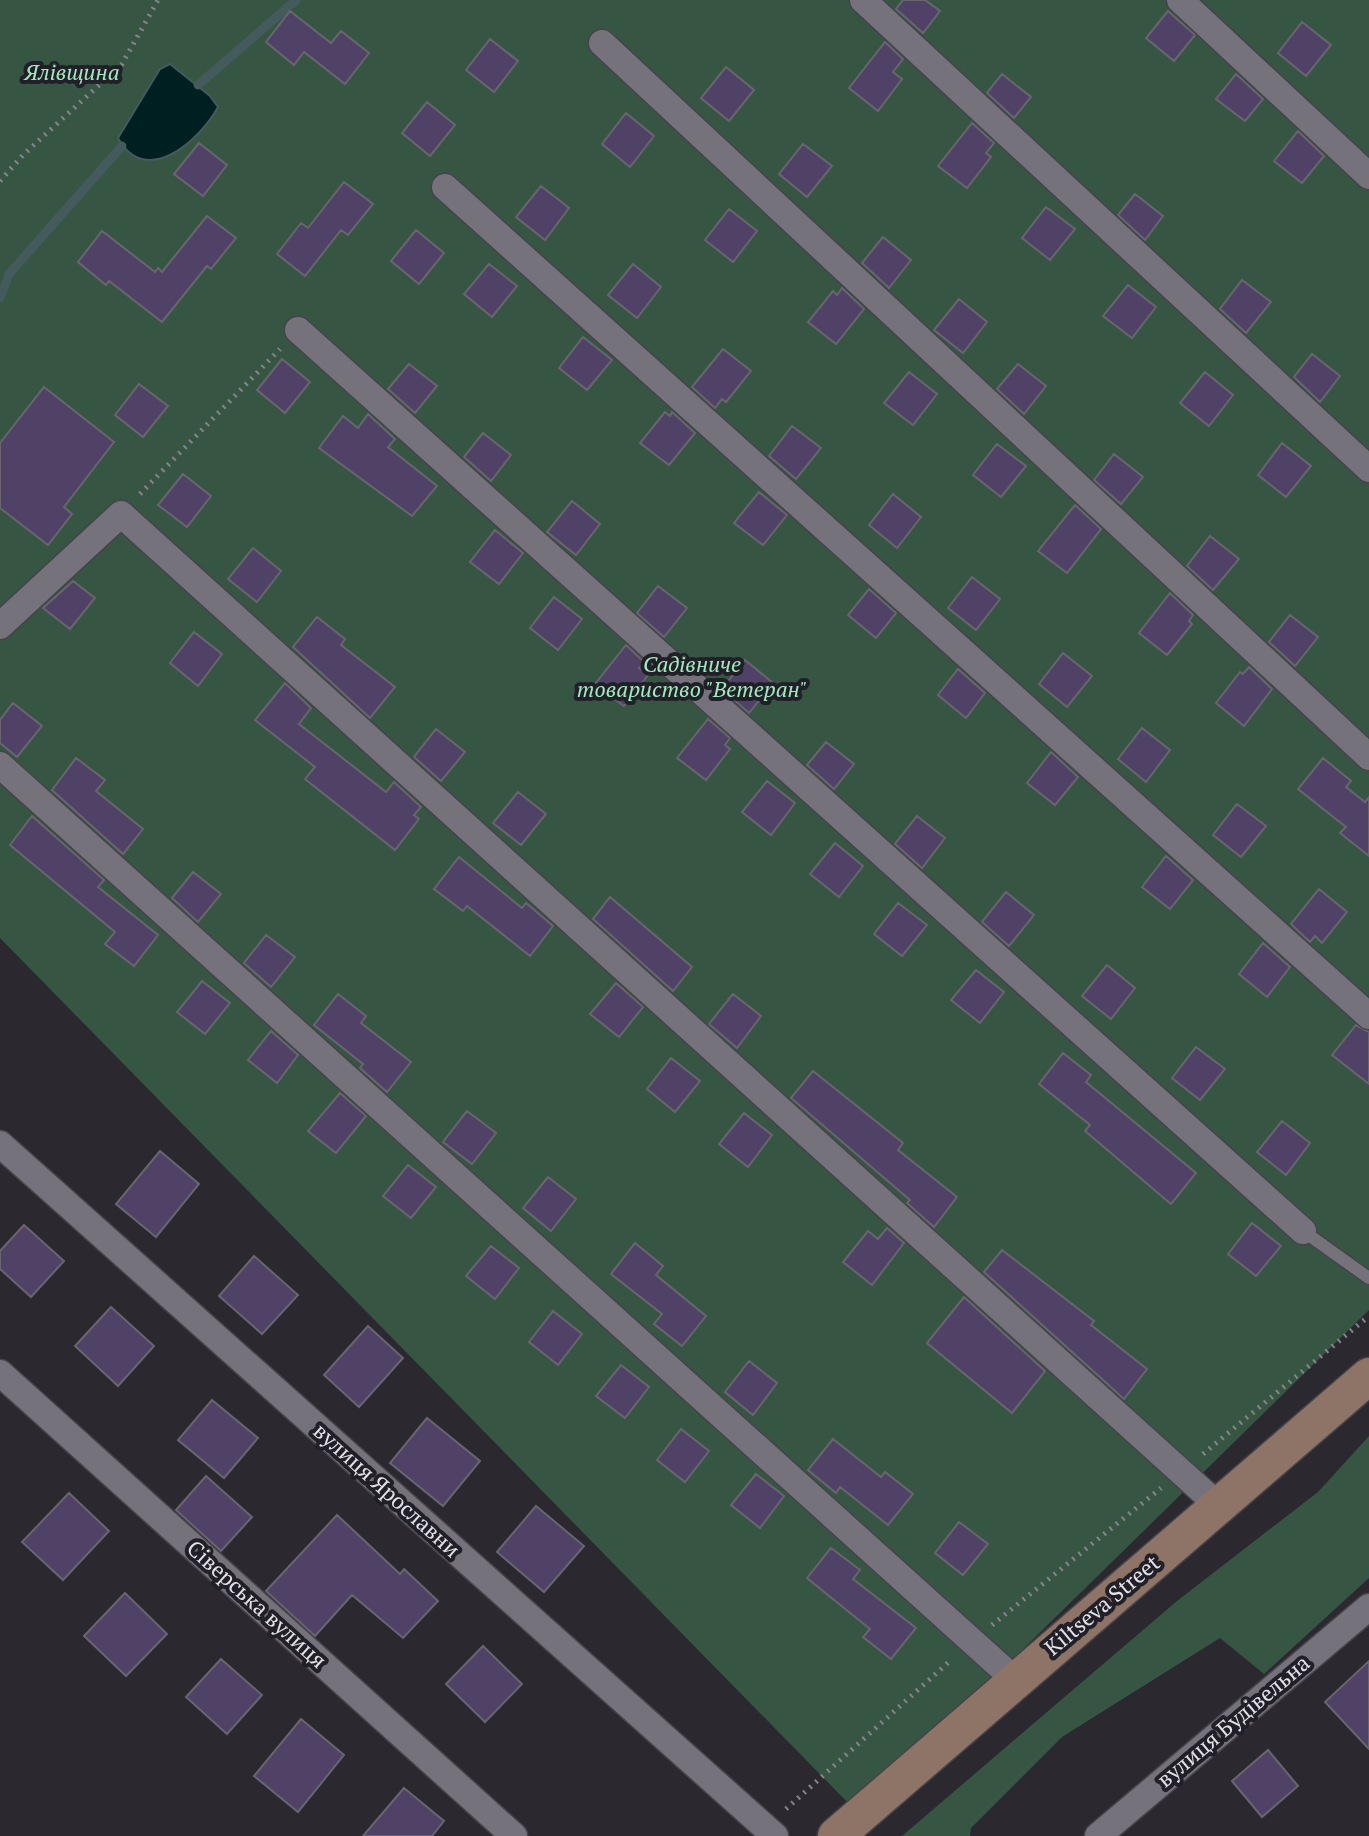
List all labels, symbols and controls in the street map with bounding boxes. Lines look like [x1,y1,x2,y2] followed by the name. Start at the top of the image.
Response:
[23,57,119,86] park label: Ялівщина
[577,649,807,703] park label: Садівниче товариство "Ветеран"
[308,1416,467,1563] street label: вулиця Ярославни
[181,1533,333,1674] street label: Сіверська вулиця
[1038,1548,1165,1661] street label: Kiltseva Street
[1150,1648,1315,1793] street label: вулиця Будівельна

